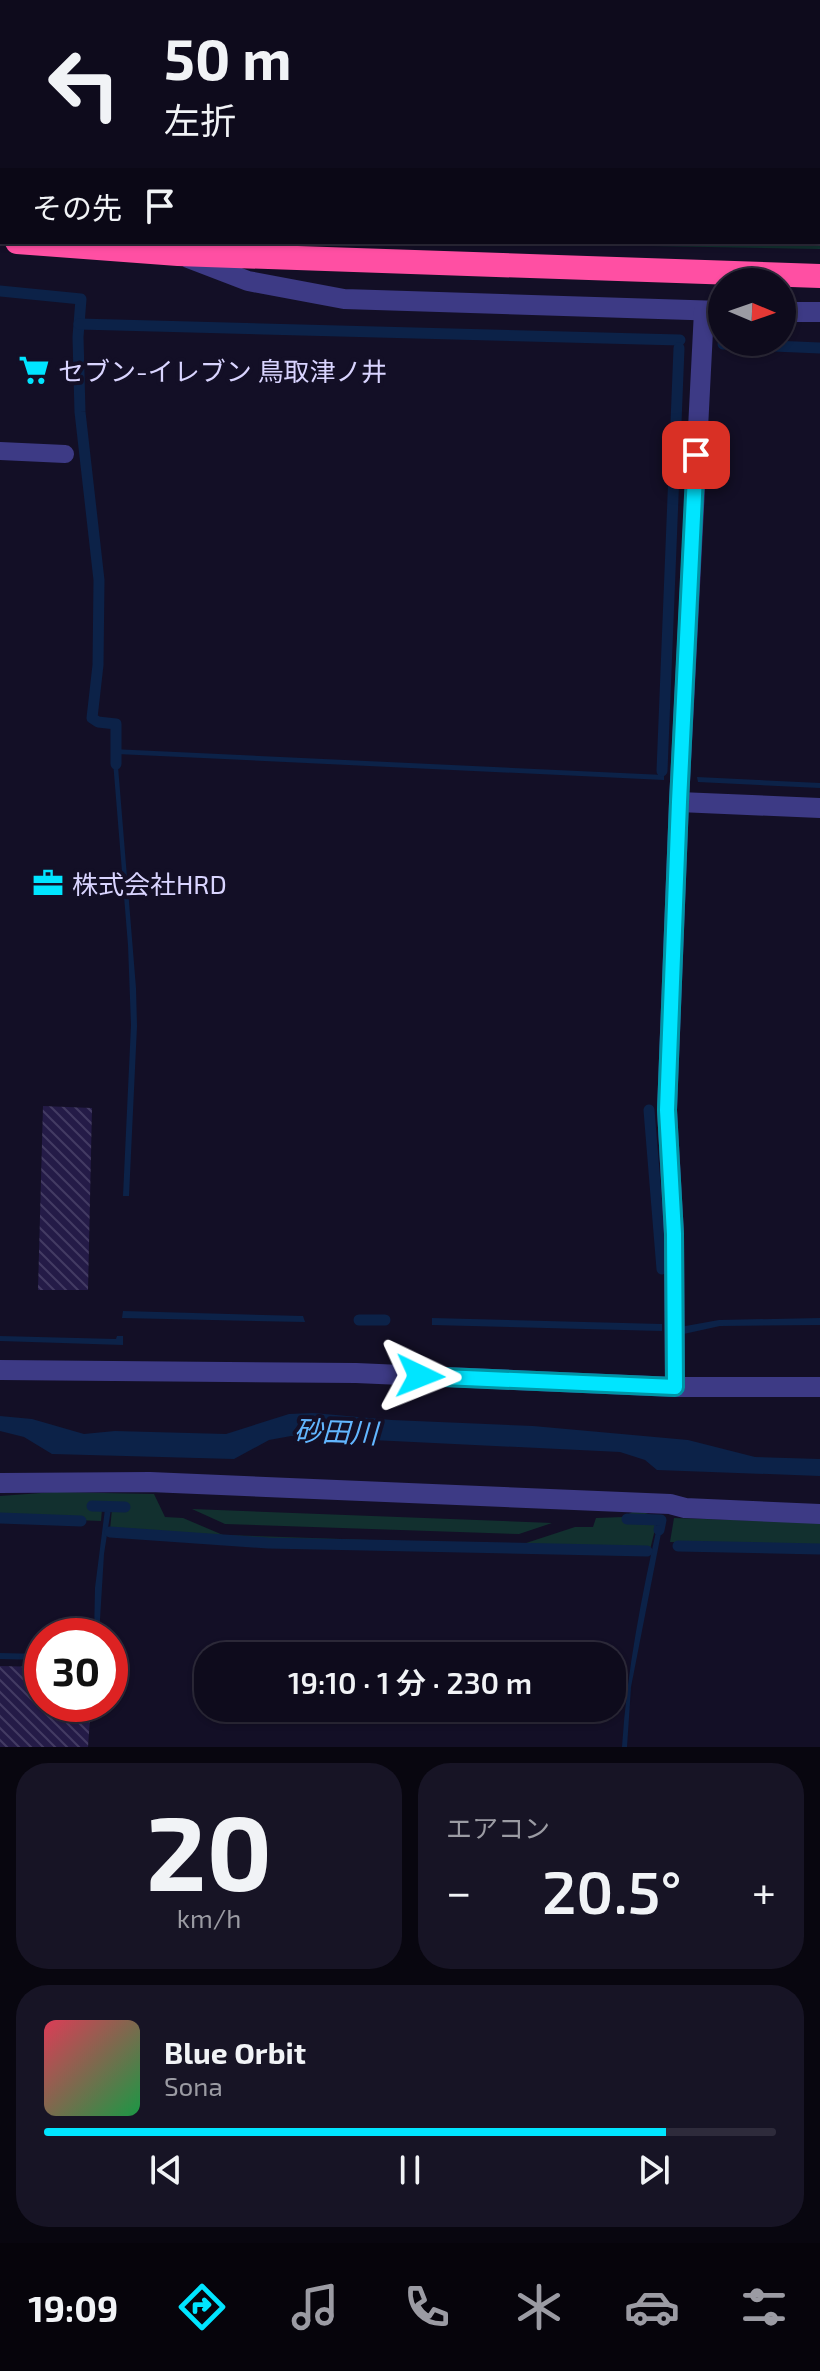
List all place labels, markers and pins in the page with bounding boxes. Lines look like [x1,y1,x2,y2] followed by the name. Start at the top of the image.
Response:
[17,353,51,387] supermarket icon: セブン-イレブン 鳥取津ノ井
[58,355,387,386] place label: セブン-イレブン 鳥取津ノ井
[662,421,730,489] pin
[31,866,65,900] office icon: 株式会社HRD
[72,868,227,899] place label: 株式会社HRD

